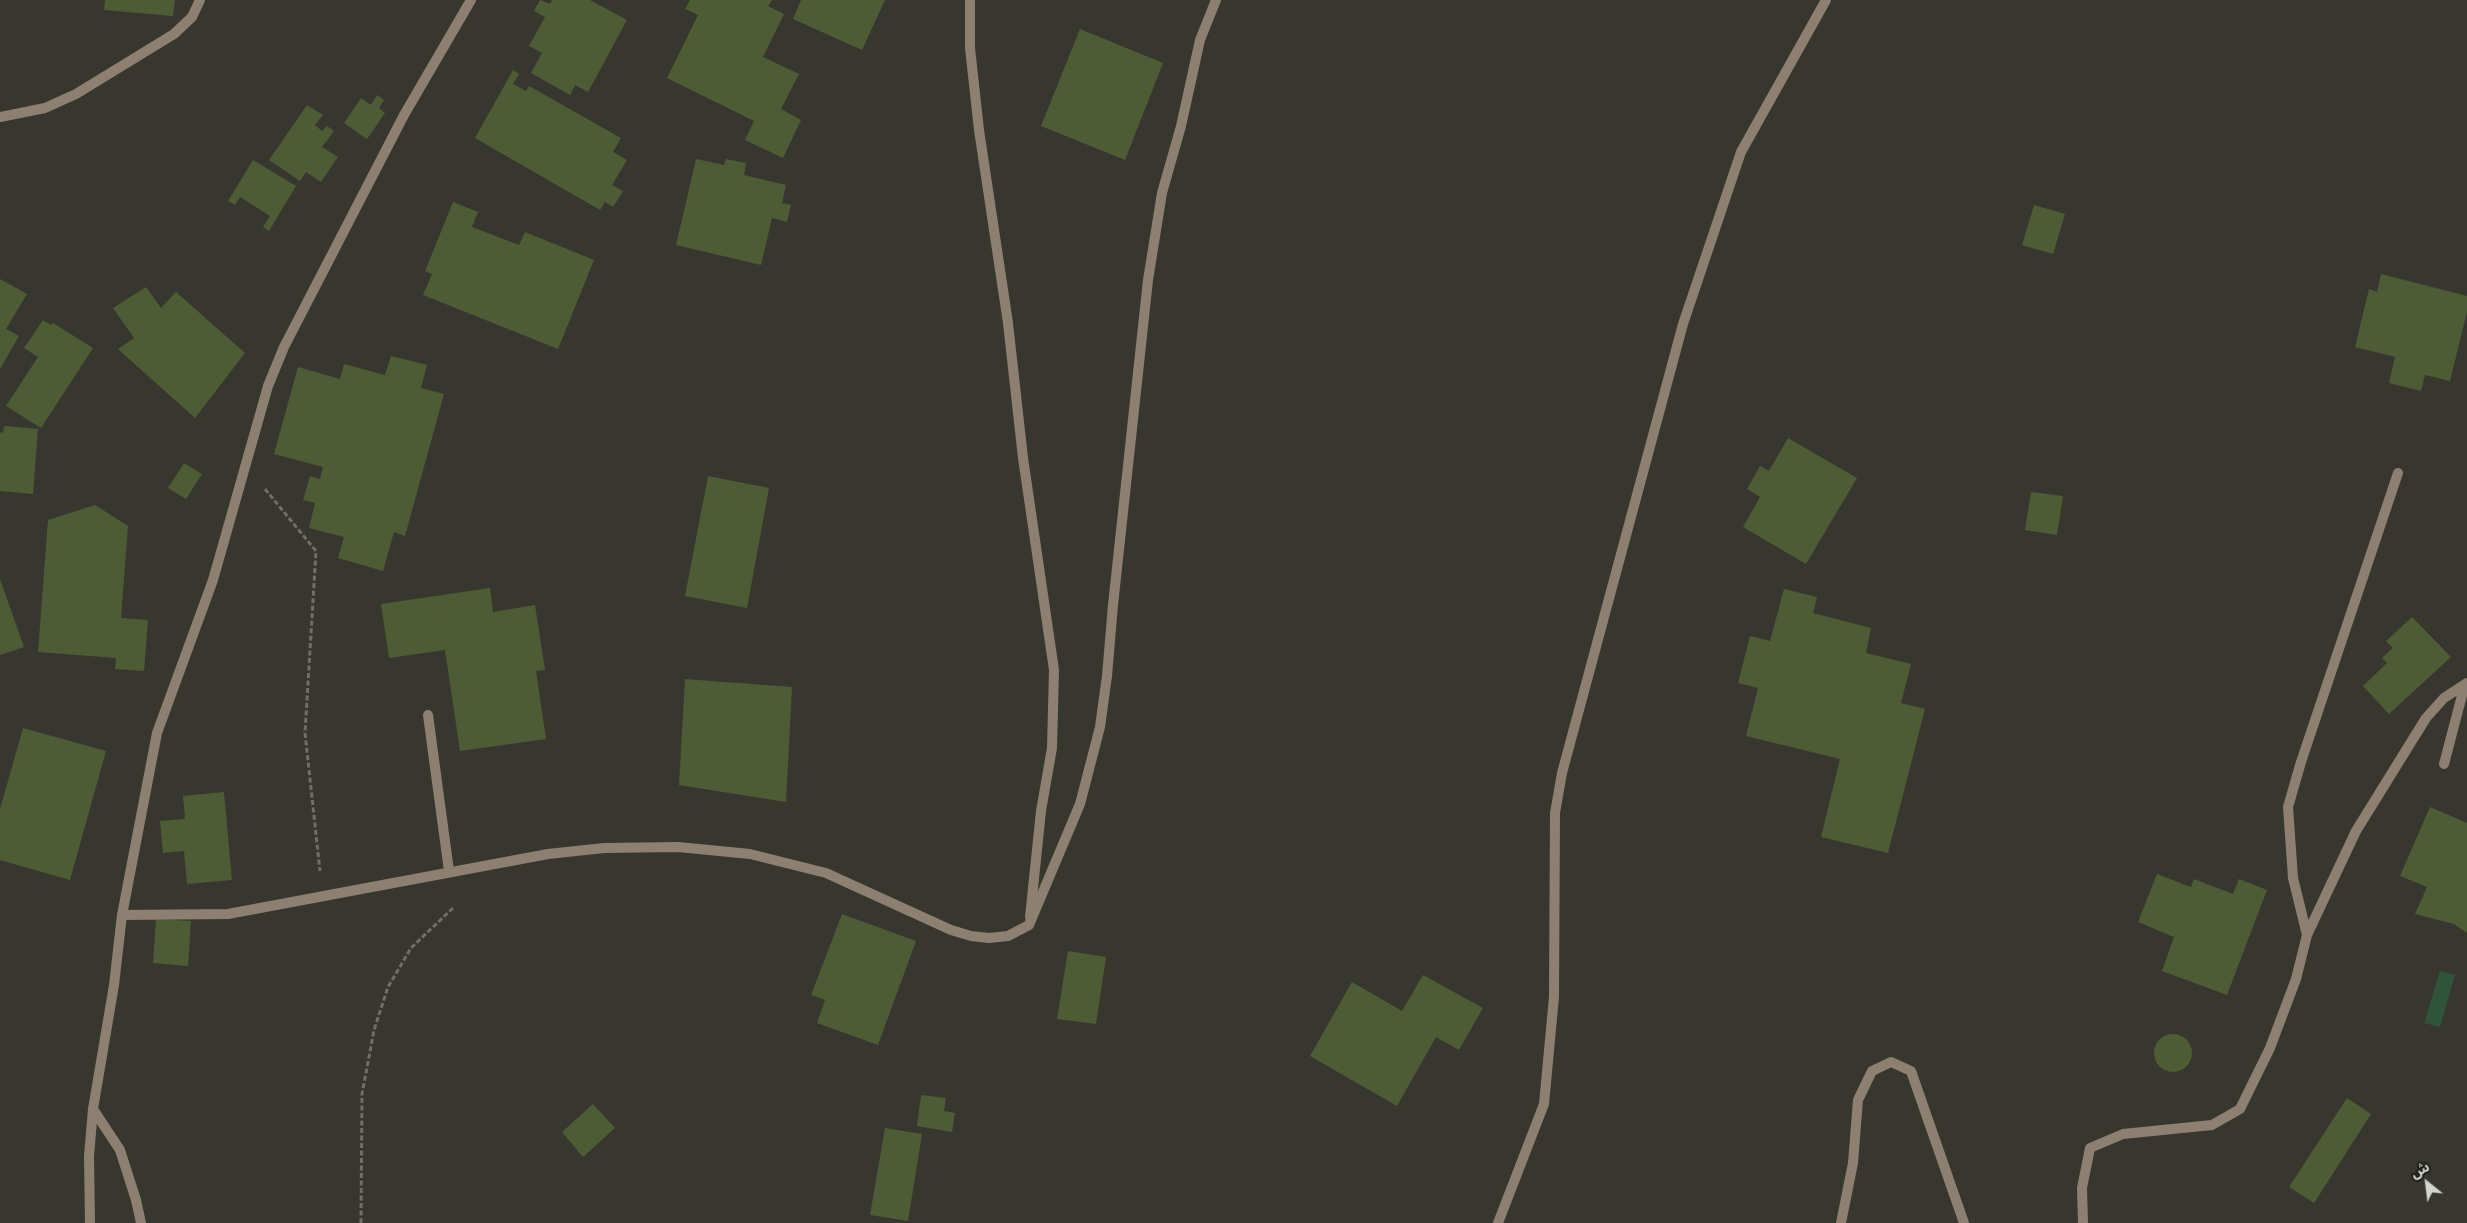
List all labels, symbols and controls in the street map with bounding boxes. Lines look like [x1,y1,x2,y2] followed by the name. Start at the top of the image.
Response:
[2406,1156,2433,1183] text: ش
[2402,1158,2452,1208] north arrow

